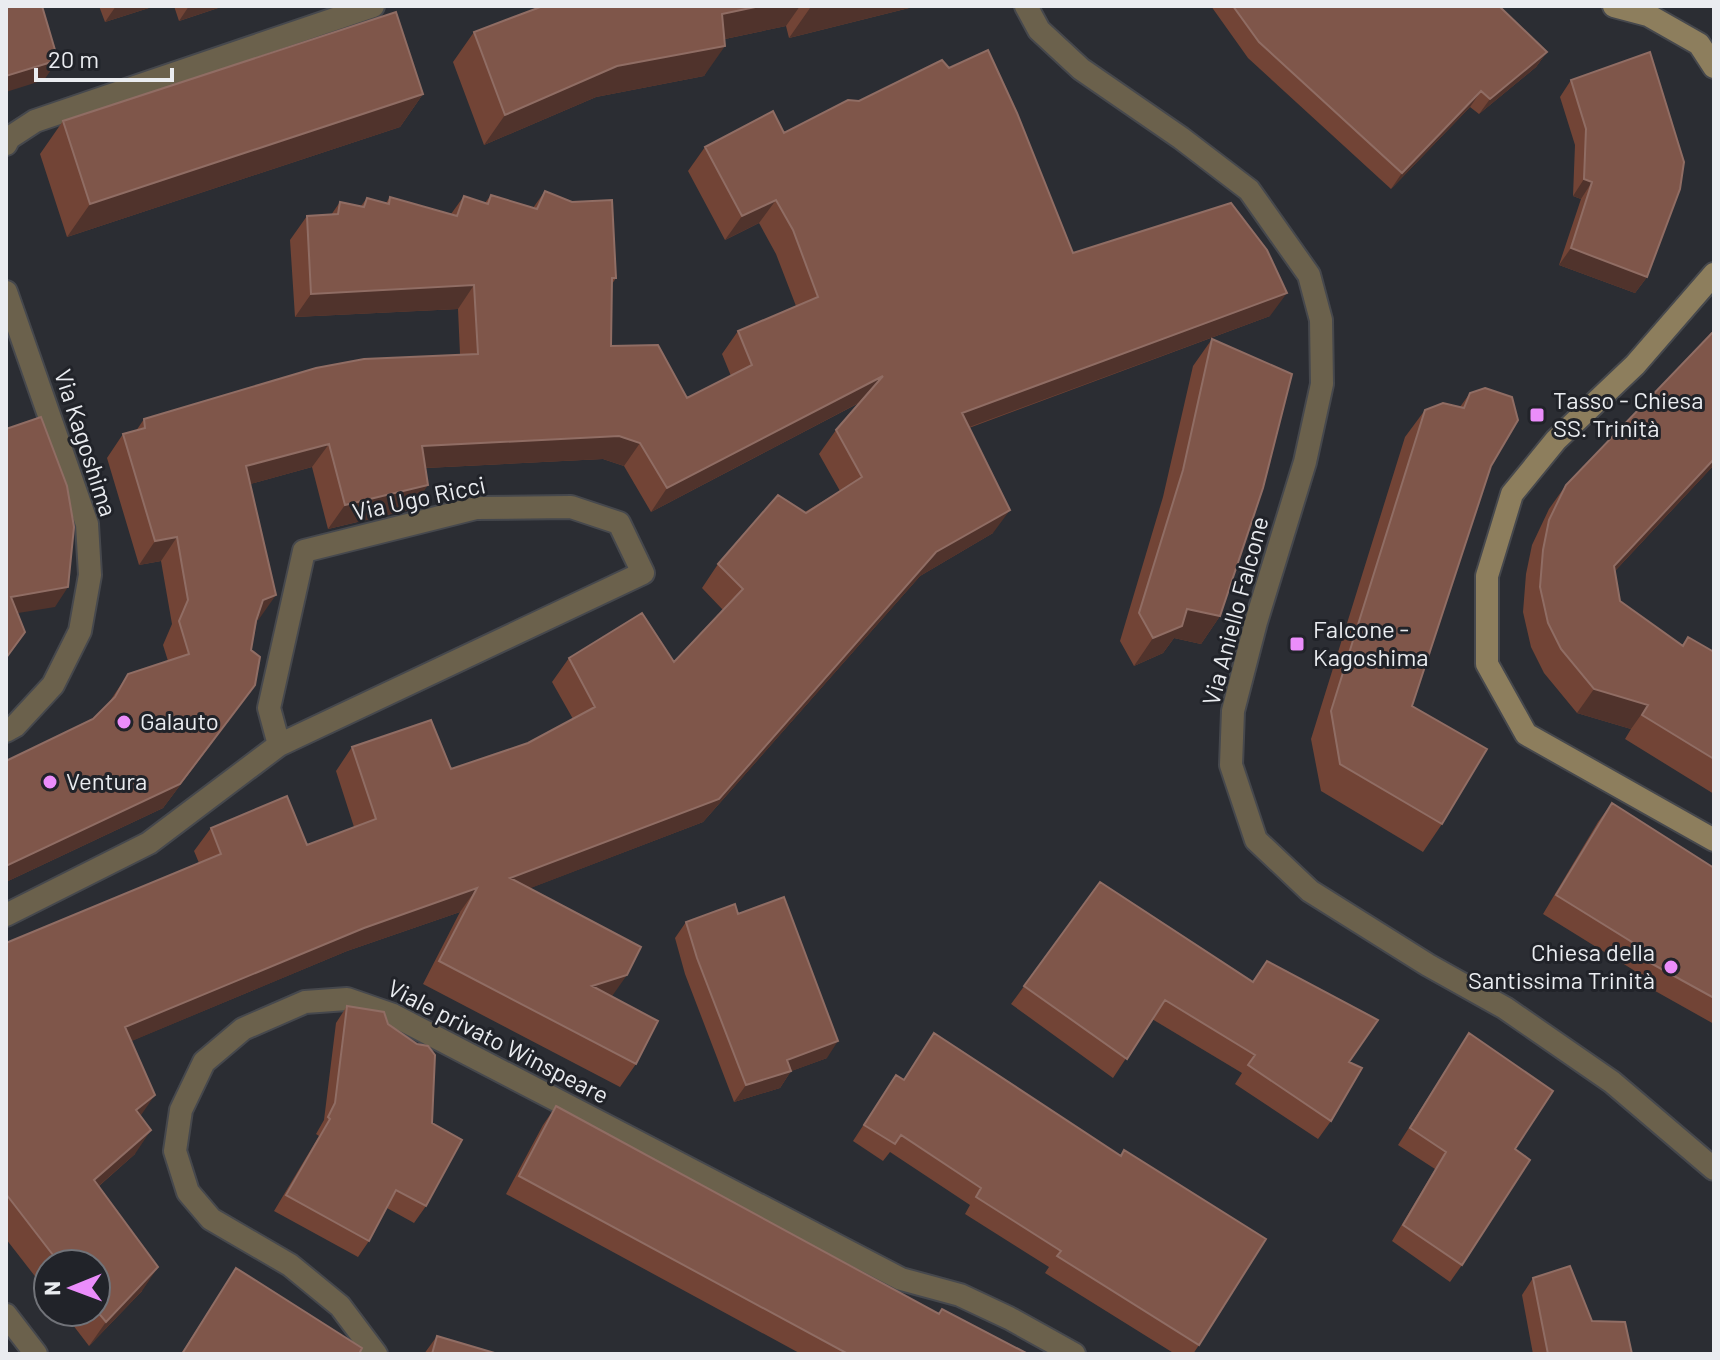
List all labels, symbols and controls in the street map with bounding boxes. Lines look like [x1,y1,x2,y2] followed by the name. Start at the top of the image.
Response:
[36,32,172,82] scale bar
[48,44,99,73] text: 20 m
[49,365,124,520] street label: Via Kagoshima
[1553,385,1703,442] place label: Tasso - Chiesa SS. Trinità
[1528,406,1546,424] marker: Tasso - Chiesa SS. Trinità
[349,469,488,526] street label: Via Ugo Ricci
[1195,513,1274,708] street label: Via Aniello Falcone
[1313,614,1429,671] place label: Falcone - Kagoshima
[1288,635,1306,653] marker: Falcone - Kagoshima
[140,706,219,735] place label: Galauto
[115,713,133,731] marker: Galauto
[66,766,147,795] place label: Ventura
[41,773,59,791] marker: Ventura
[1468,937,1655,994] place label: Chiesa della Santissima Trinità
[1662,958,1680,976] marker: Chiesa della Santissima Trinità
[383,972,614,1109] street label: Viale privato Winspeare
[32,1248,112,1328] north arrow
[38,1281,64,1296] text: N

